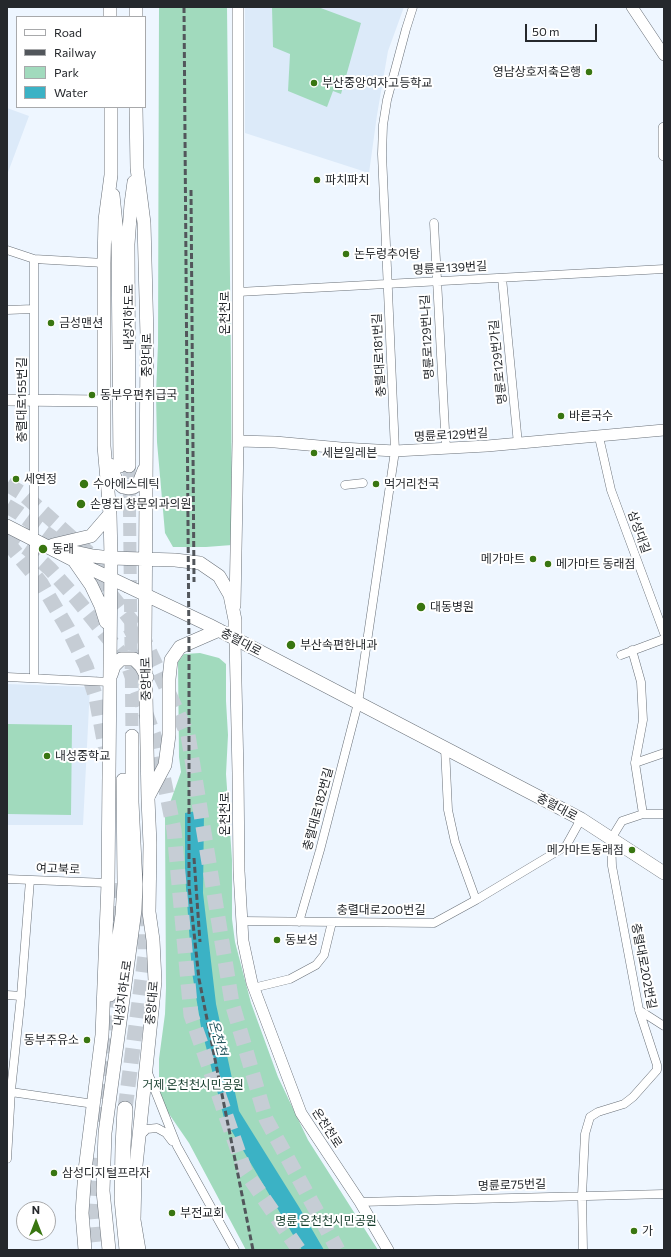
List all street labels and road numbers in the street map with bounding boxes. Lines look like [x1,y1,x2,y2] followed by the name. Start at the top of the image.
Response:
[412,259,488,277] street label: 명륜로139번길
[122,284,136,350] street label: 내성지하도로
[218,291,232,335] street label: 온천천로
[418,294,436,380] street label: 명륜로129번나길
[370,313,388,397] street label: 충렬대로181번길
[486,319,510,405] street label: 명륜로129번가길
[140,333,154,377] street label: 중앙대로
[15,357,29,443] street label: 충렬대로155번길
[414,426,488,444] street label: 명륜로129번길
[625,509,653,555] street label: 삼성대길
[218,625,264,659] street label: 충렬대로
[138,657,154,701] street label: 중앙대로
[300,766,336,852] street label: 충렬대로182번길
[534,790,580,824] street label: 충렬대로
[218,792,232,836] street label: 온천천로
[36,861,80,877] street label: 여고북로
[337,903,425,917] street label: 충렬대로200번길
[629,922,659,1010] street label: 충렬대로202번길
[111,959,135,1027] street label: 내성지하도로
[143,980,161,1026] street label: 중앙대로
[309,1106,345,1150] street label: 온천천로
[478,1177,546,1193] street label: 명륜로75번길

